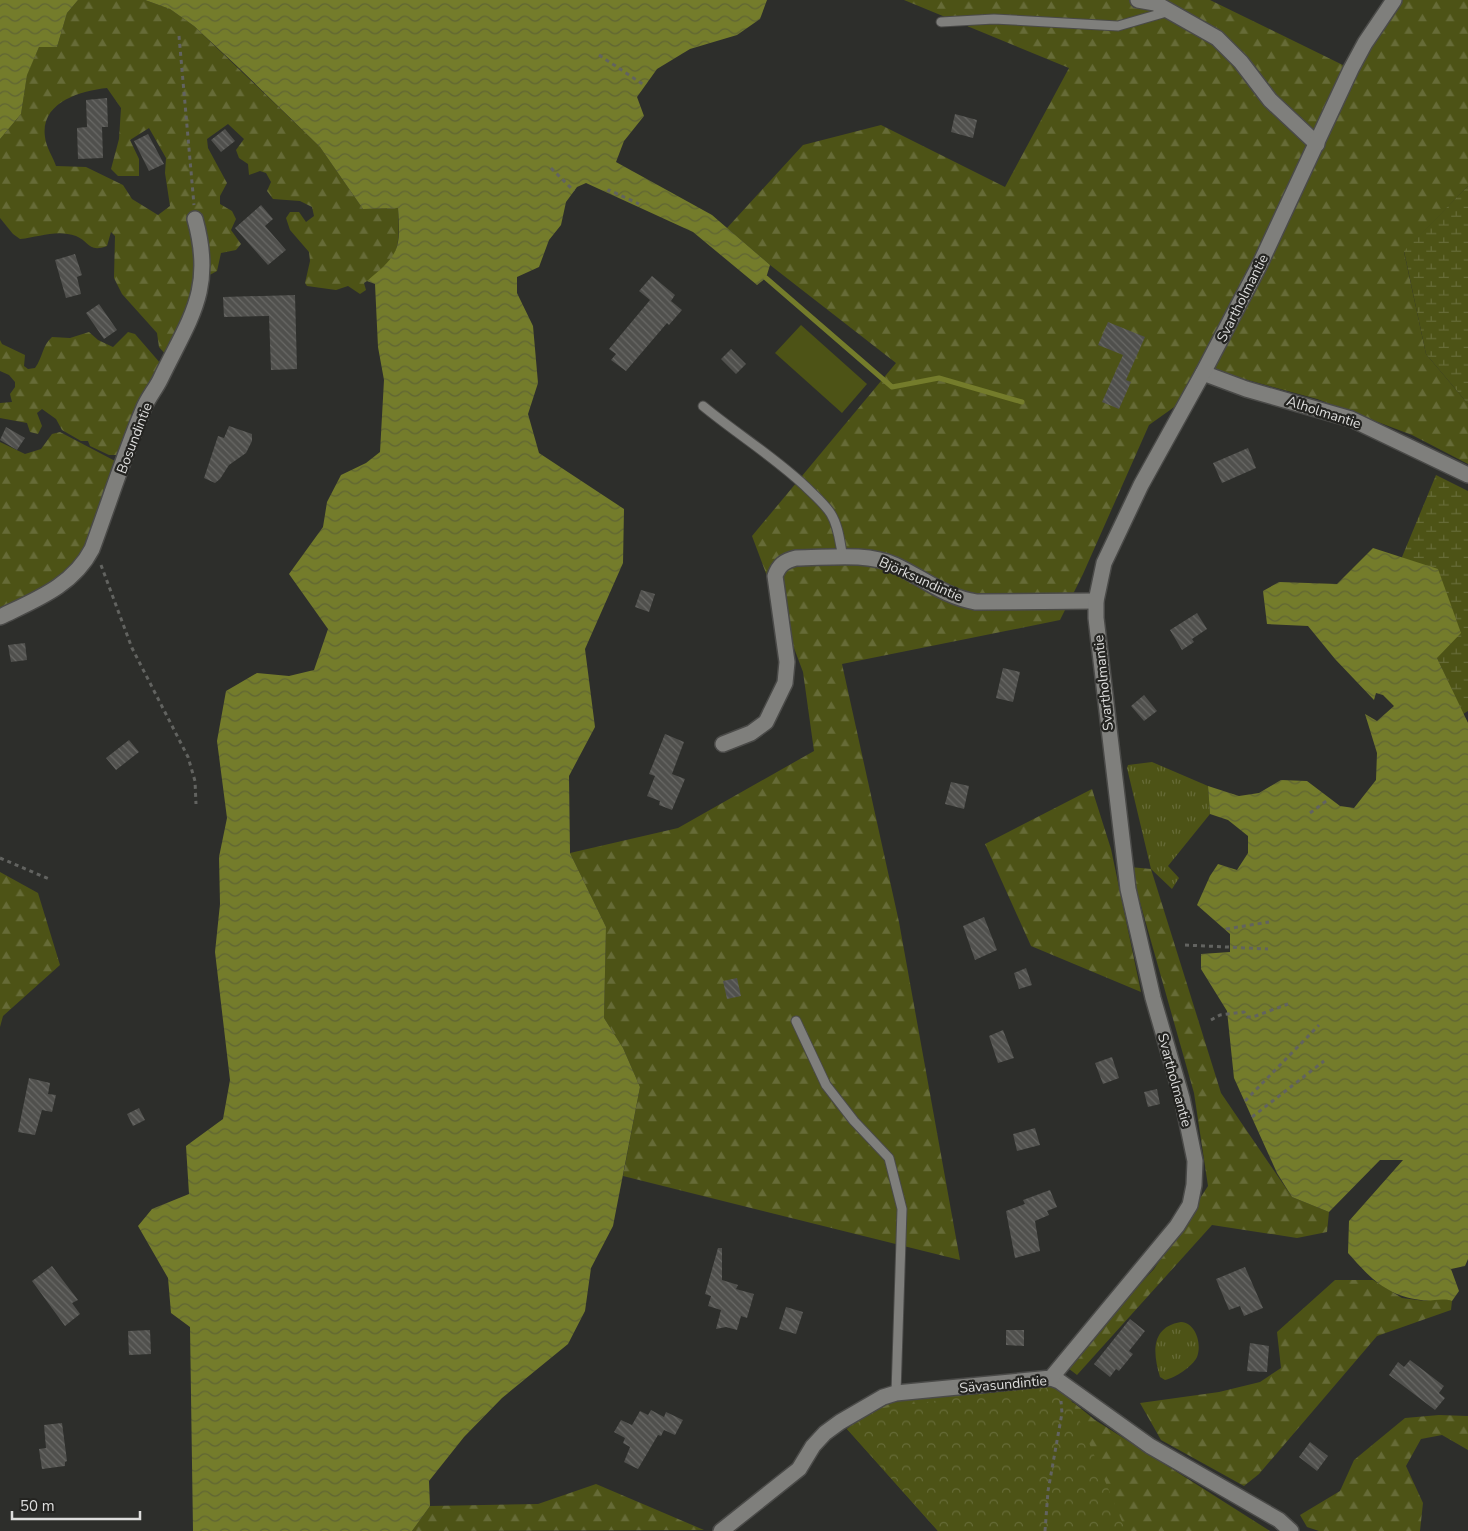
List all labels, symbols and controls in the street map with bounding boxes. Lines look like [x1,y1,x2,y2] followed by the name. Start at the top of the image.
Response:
[1212,251,1273,345] street label: Svartholmantie
[1284,392,1363,433] street label: Alholmantie
[112,400,157,476] street label: Bosundintie
[876,552,966,606] street label: Björksundintie
[1089,634,1118,732] street label: Svartholmantie
[1153,1031,1196,1129] street label: Svartholmantie
[958,1371,1048,1398] street label: Sävasundintie
[12,1488,140,1520] scale bar
[20,1496,55,1516] text: 50 m

